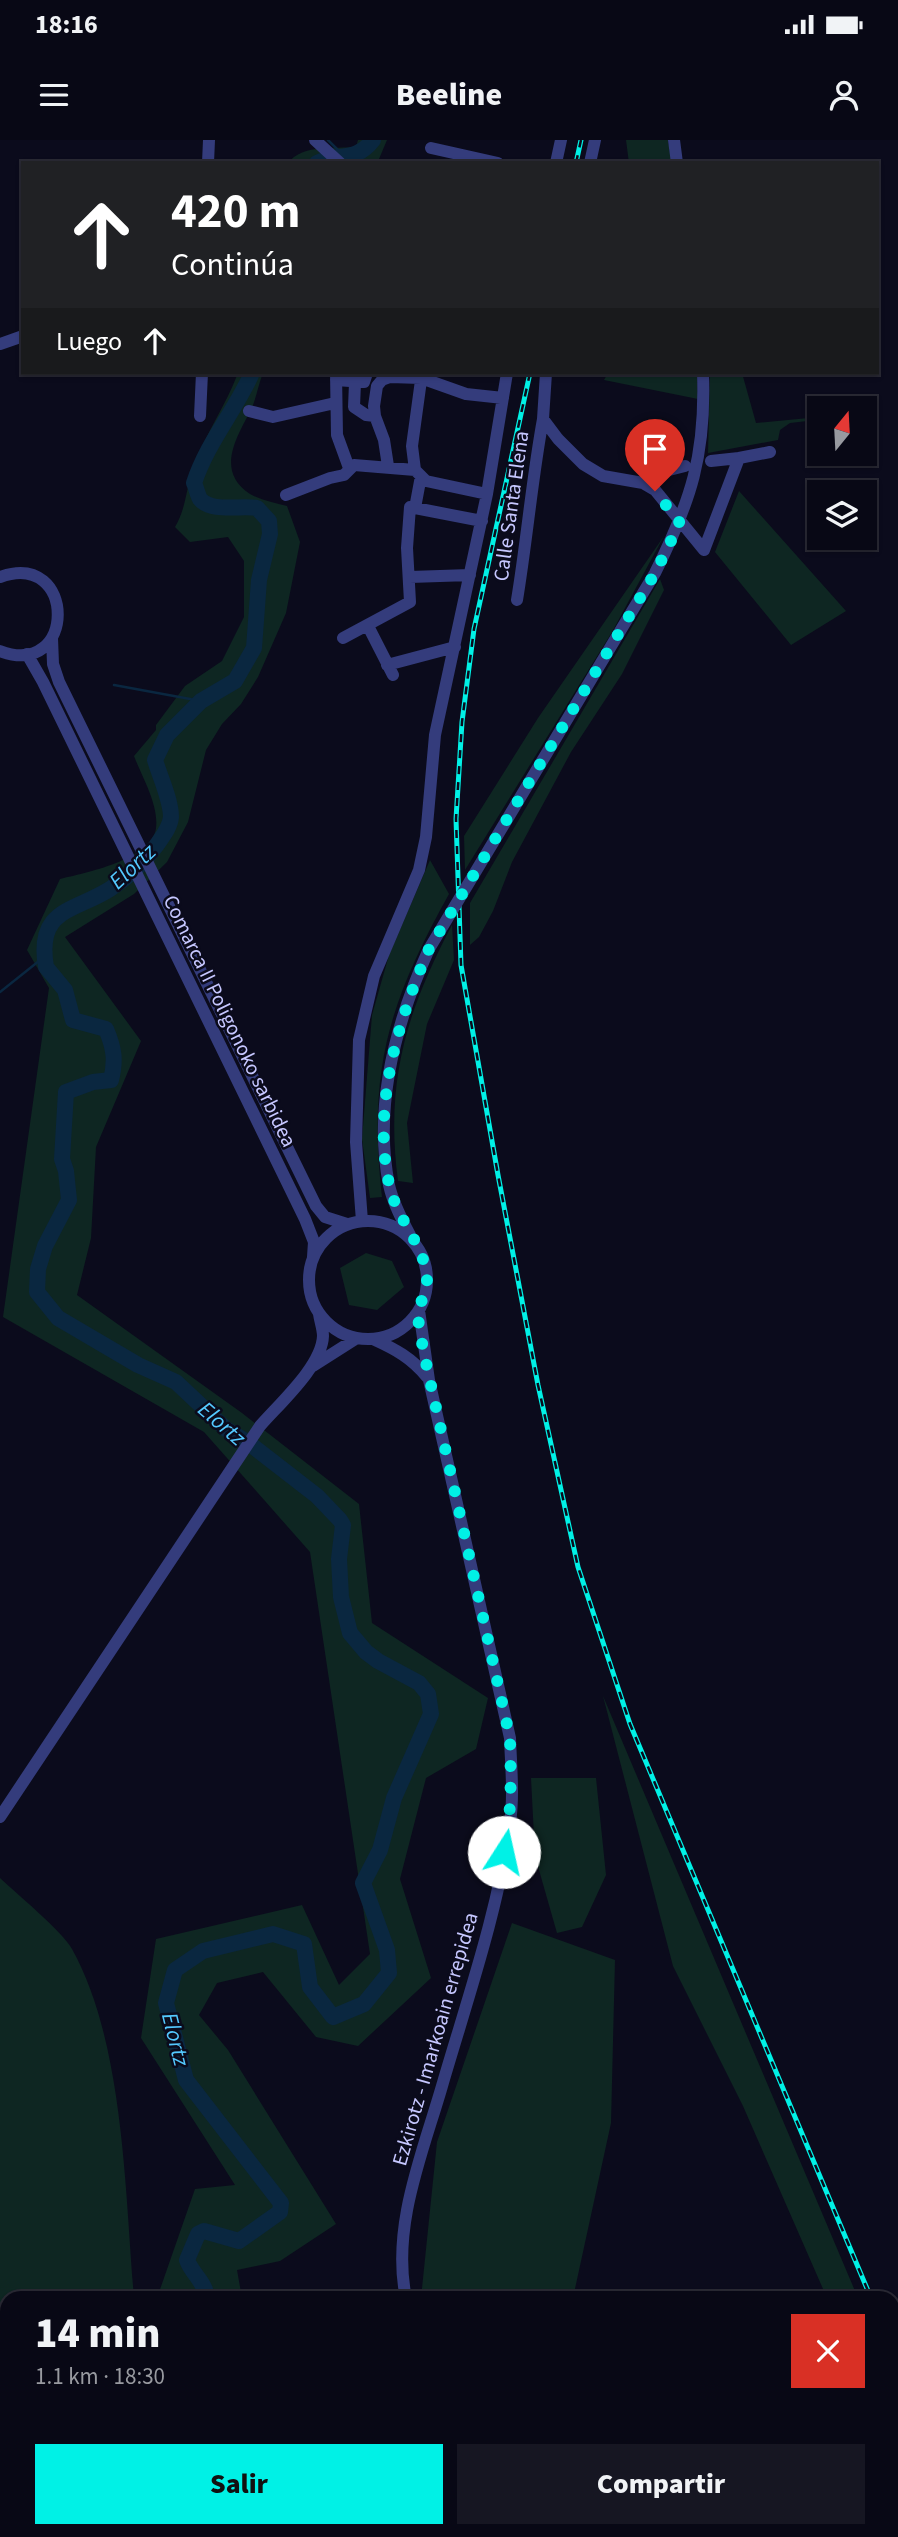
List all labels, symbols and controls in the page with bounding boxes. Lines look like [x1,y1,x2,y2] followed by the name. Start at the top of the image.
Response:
[35,6,98,43] text: 18:16
[396,72,502,118] text: Beeline
[35,76,73,114] icon: menu
[825,76,863,114] icon: person
[171,177,300,247] text: 420 m
[56,189,147,280] icon: ahead
[171,242,294,288] text: Continúa
[136,322,174,360] icon: ahead
[56,323,122,360] text: Luego
[807,396,877,466] north arrow
[807,396,877,550] map controls
[625,419,685,491] pin
[486,429,536,583] street label: Calle Santa Elena
[636,430,674,468] icon: arrive
[807,480,877,550] button: layers
[101,836,164,897] water label: Elortz
[156,890,304,1152] street label: Comarca II Poligonoko sarbidea
[191,1393,253,1454] water label: Elortz
[467,1815,541,1889] position arrow
[384,1909,486,2169] street label: Ezkirotz - Imarkoain errepidea
[153,2009,198,2070] water label: Elortz
[35,2304,161,2364] text: 14 min
[791,2314,865,2388] button: close
[35,2360,165,2393] text: 1.1 km · 18:30
[35,2444,443,2524] button: Salir
[457,2444,865,2524] button: Compartir

